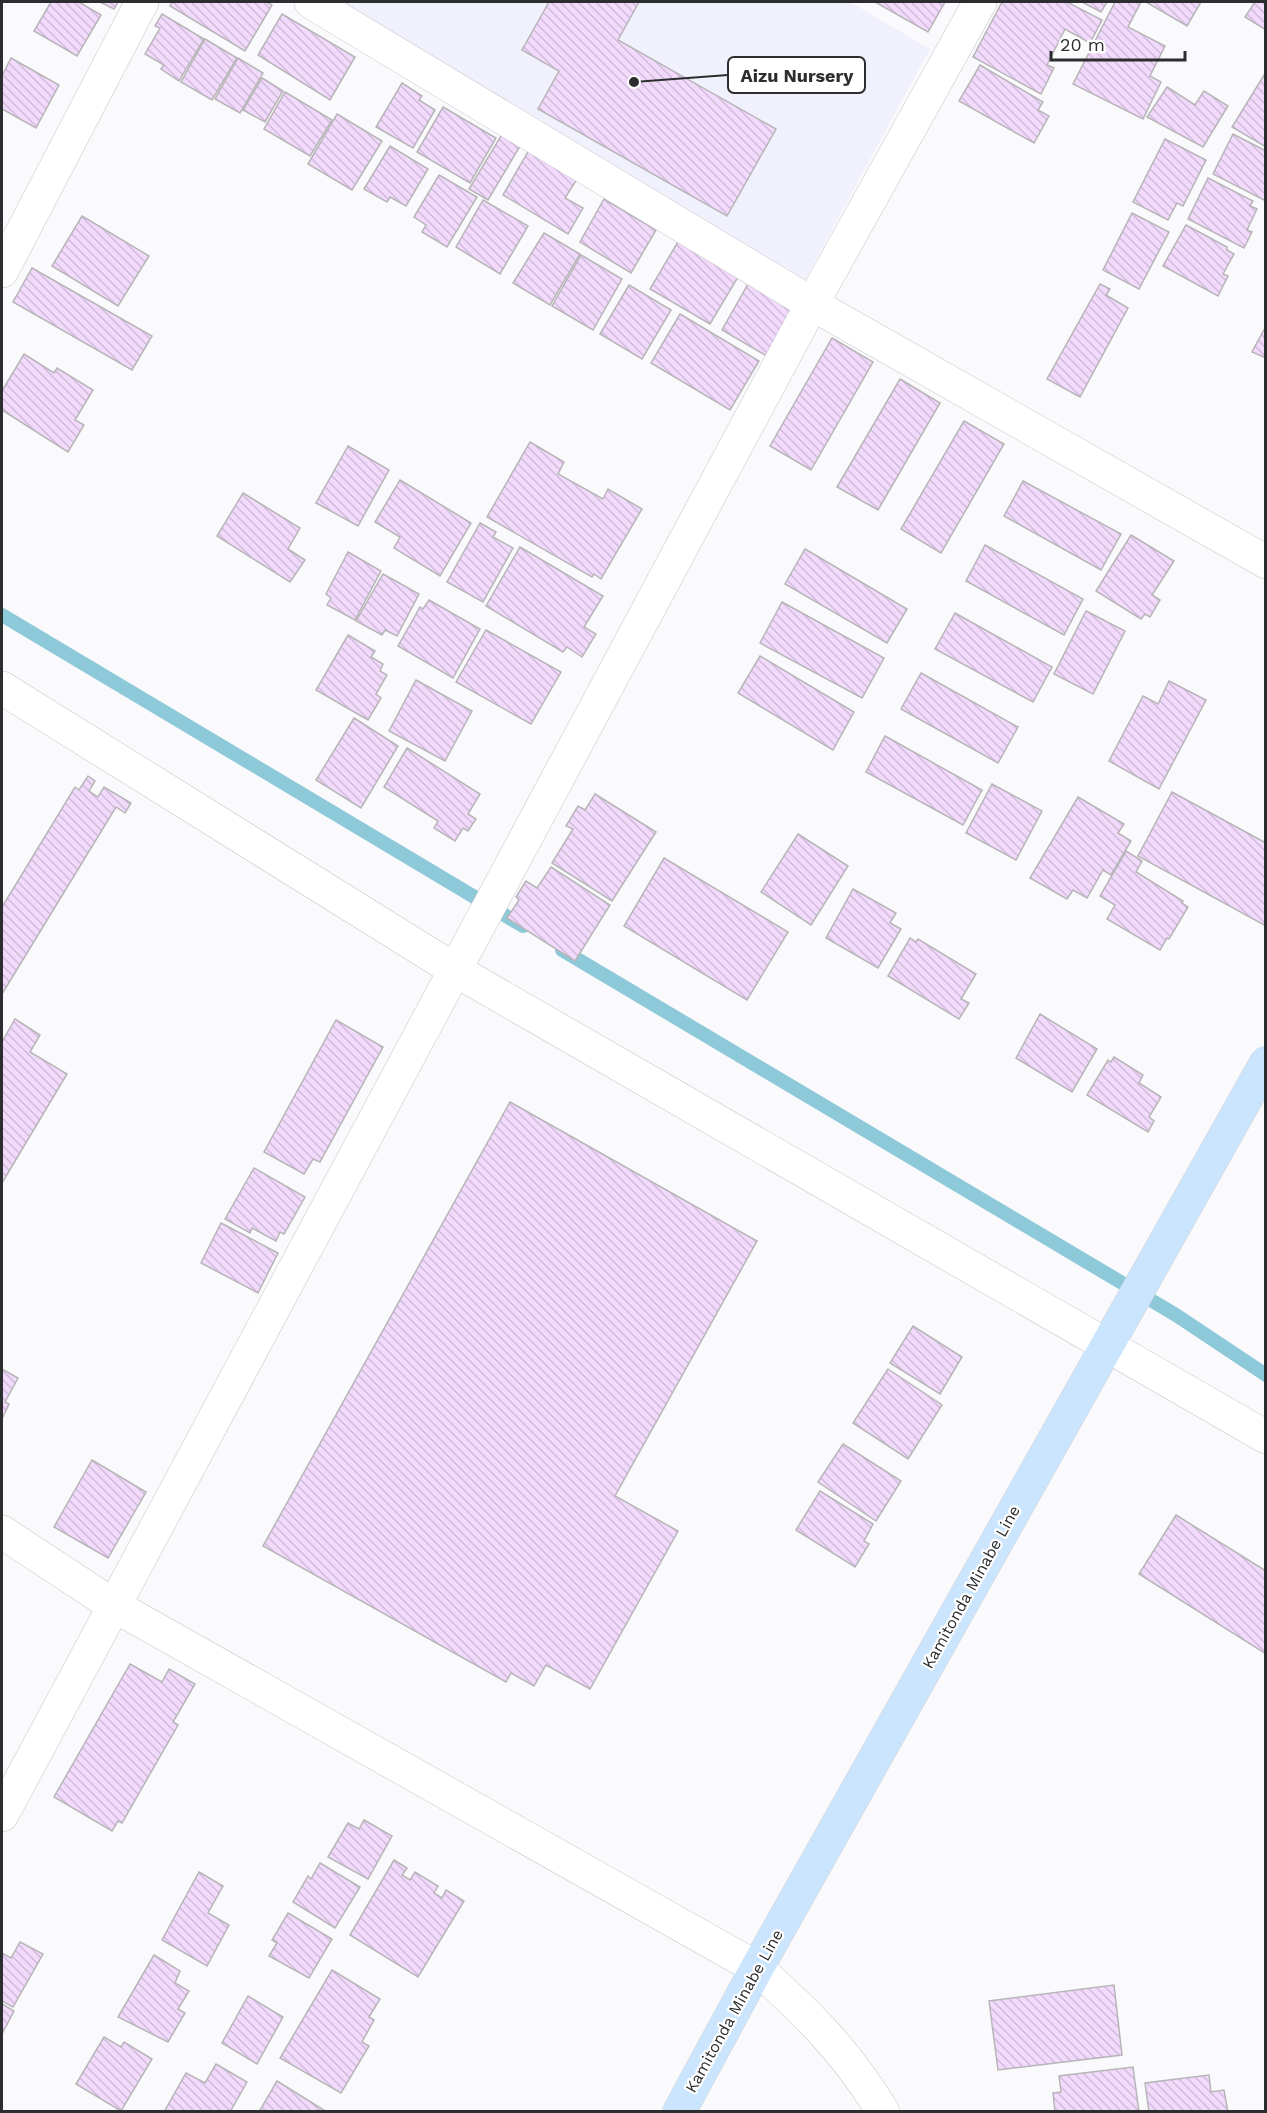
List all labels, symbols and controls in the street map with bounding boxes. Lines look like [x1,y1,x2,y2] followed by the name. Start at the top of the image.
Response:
[1051,24,1184,62] scale bar
[1060,34,1105,55] text: 20 m
[728,57,865,93] callout: Aizu Nursery
[741,65,854,86] text: Aizu Nursery
[918,1502,1024,1672] street label: Kamitonda Minabe Line
[681,1926,787,2096] street label: Kamitonda Minabe Line

